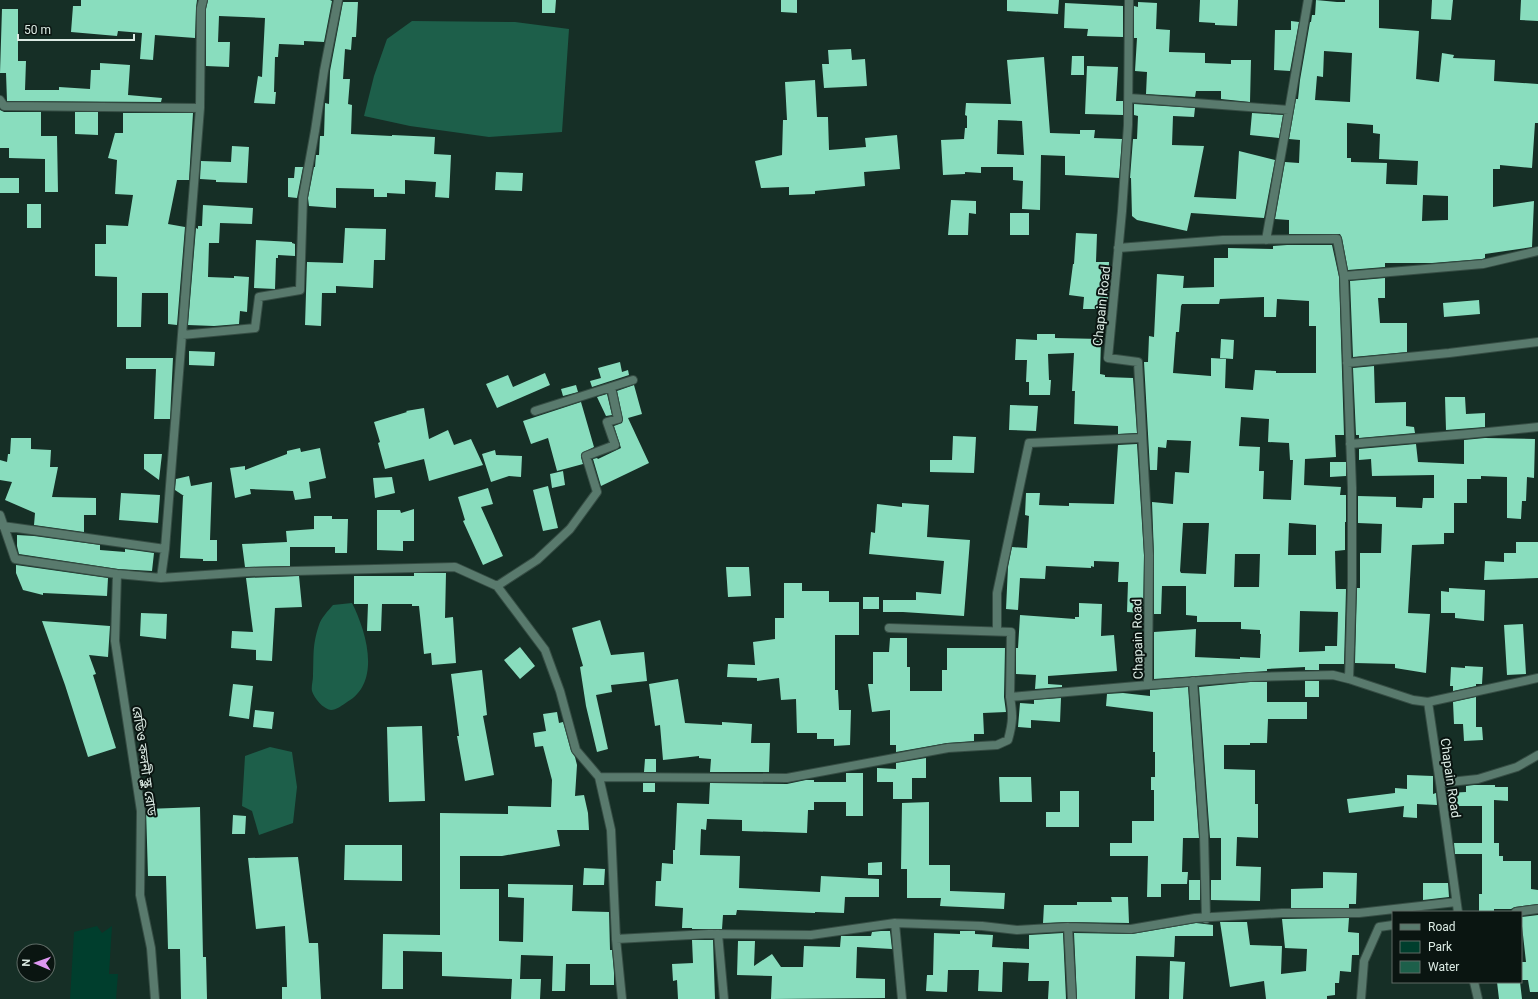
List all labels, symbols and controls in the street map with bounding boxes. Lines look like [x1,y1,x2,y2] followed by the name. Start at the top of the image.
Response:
[18,16,134,42] scale bar
[24,23,51,37] text: 50 m
[1090,265,1113,347] street label: Chapain Road
[1129,599,1146,679] street label: Chapain Road
[128,705,160,818] street label: রেডিও কলনী স্কুল রোড
[1437,737,1464,819] street label: Chapain Road
[1392,911,1522,983] legend
[1428,920,1456,934] text: Road
[1428,940,1453,954] text: Park
[16,943,56,983] north arrow
[20,958,33,967] text: N
[1428,960,1459,974] text: Water

